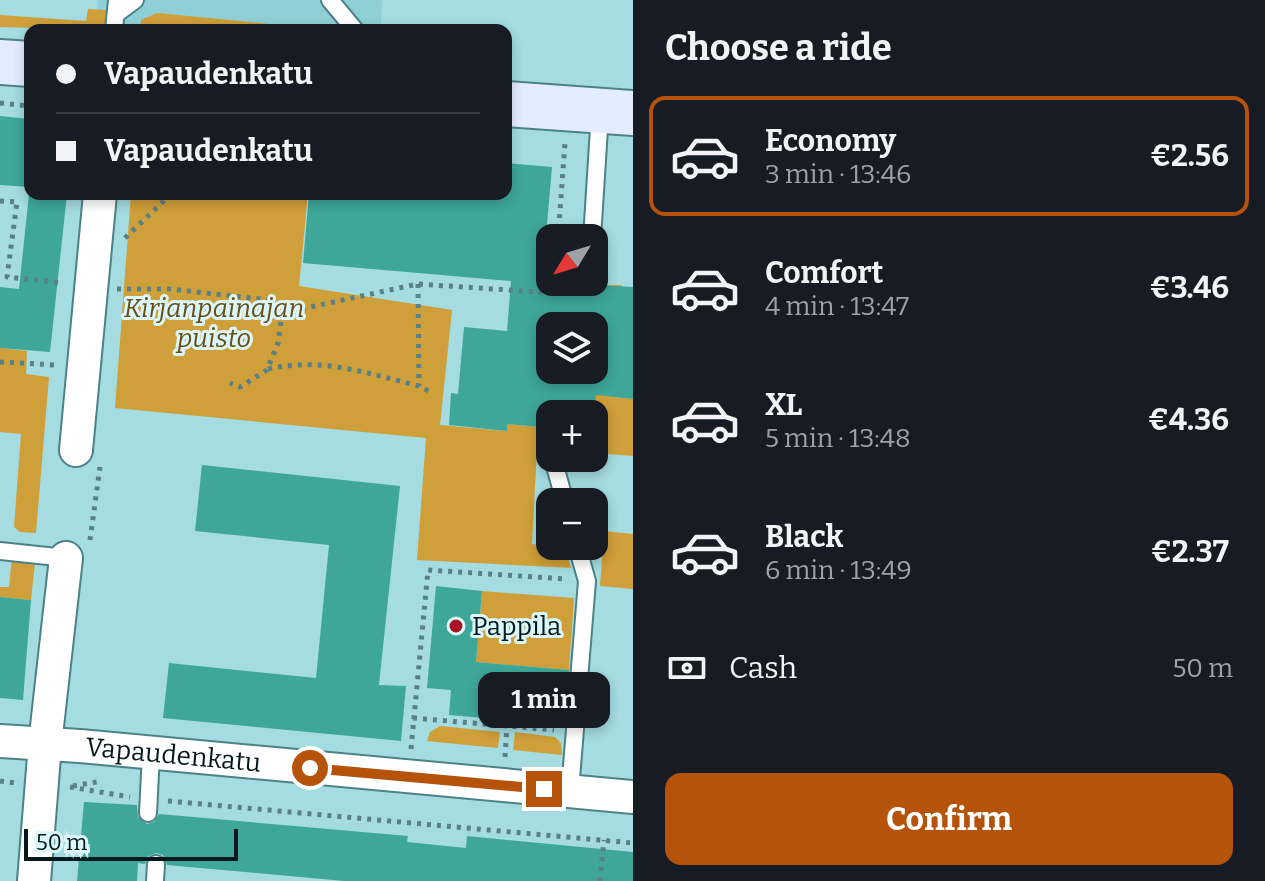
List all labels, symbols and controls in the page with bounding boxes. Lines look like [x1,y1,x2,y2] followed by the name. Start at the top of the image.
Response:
[665,26,892,70] text: Choose a ride
[104,56,313,92] text: Vapaudenkatu
[669,120,741,192] icon: car
[765,123,896,159] text: Economy
[104,133,313,169] text: Vapaudenkatu
[1150,138,1229,174] text: €2.56
[765,159,911,190] text: 3 min · 13:46
[536,224,608,296] north arrow
[536,224,608,560] map controls
[669,252,741,324] icon: car
[765,255,883,291] text: Comfort
[1150,270,1229,306] text: €3.46
[765,291,909,322] text: 4 min · 13:47
[124,293,304,354] park label: Kirjanpainajan puisto
[536,312,608,384] button: layers
[669,384,741,456] icon: car
[765,387,802,423] text: XL
[536,400,608,472] button: +
[1148,402,1229,438] text: €4.36
[765,423,911,454] text: 5 min · 13:48
[536,488,608,560] button: −
[669,516,741,588] icon: car
[765,519,843,555] text: Black
[1151,534,1229,570] text: €2.37
[765,555,912,586] text: 6 min · 13:49
[472,611,561,642] place label: Pappila
[447,617,465,635] marker: Pappila
[665,646,709,690] icon: cash
[729,650,797,686] text: Cash
[1172,653,1233,684] text: 50 m
[478,673,610,729] callout: 1 min
[511,684,577,715] text: 1 min
[84,732,262,779] street label: Vapaudenkatu
[292,750,328,786] route start
[526,771,562,807] route end
[665,773,1233,865] button: Confirm
[24,825,238,861] scale bar
[36,829,87,856] text: 50 m

